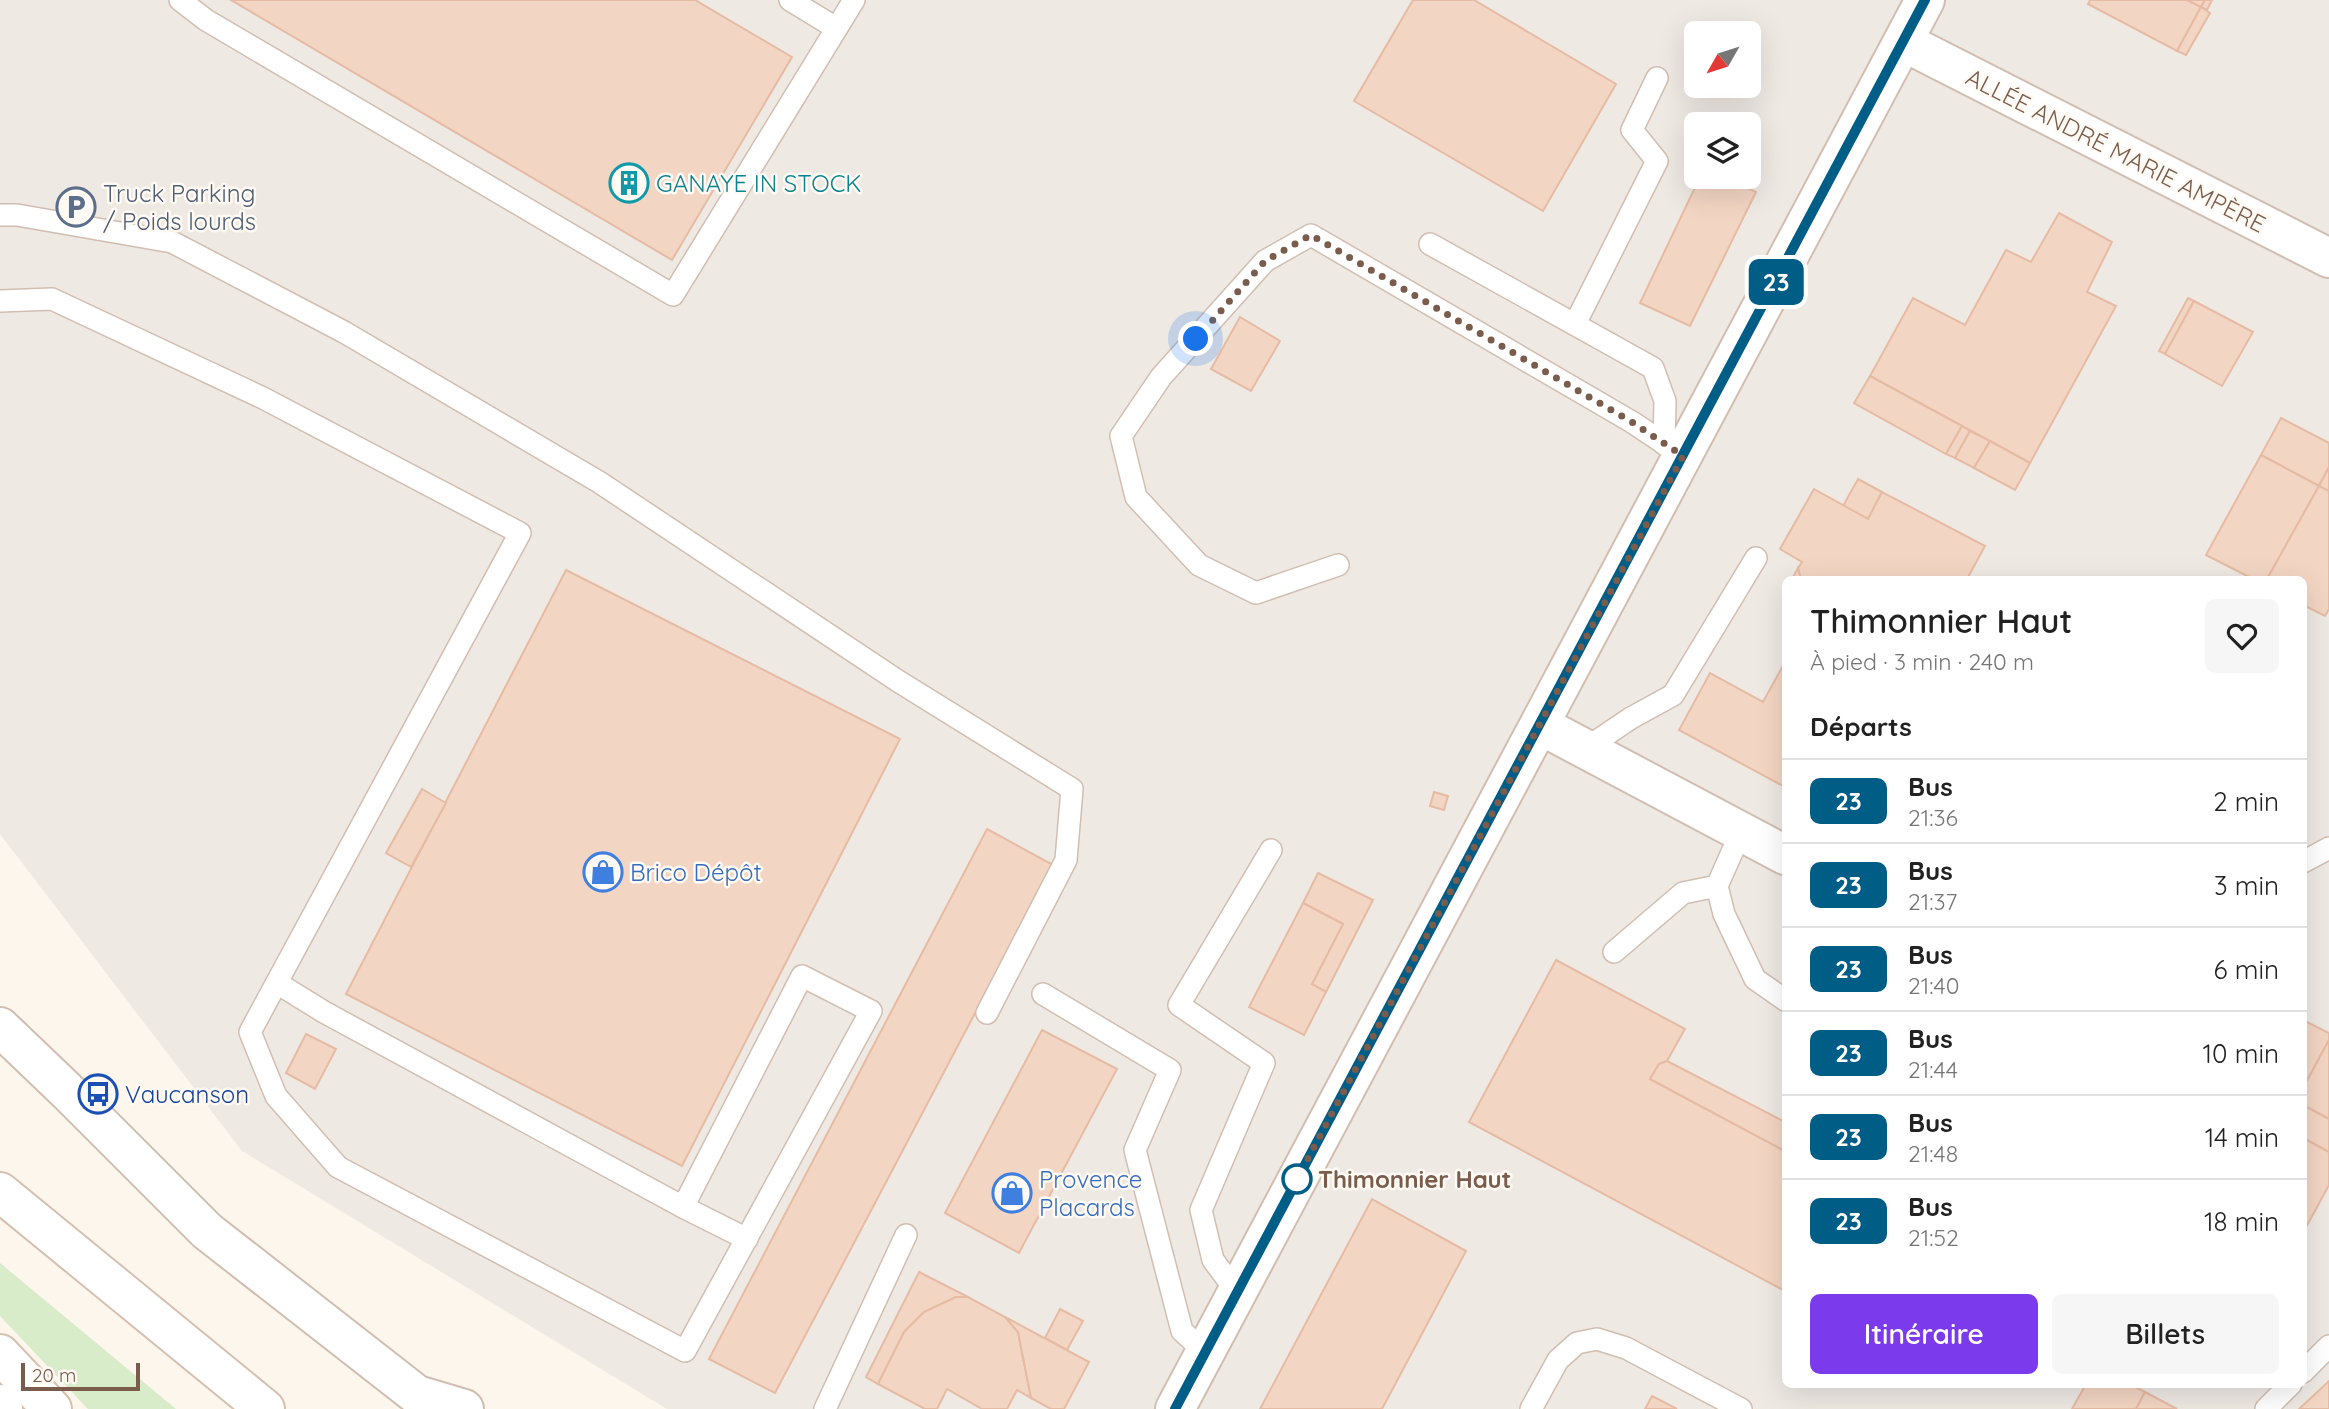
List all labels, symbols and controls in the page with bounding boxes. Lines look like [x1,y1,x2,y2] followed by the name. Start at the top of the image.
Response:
[1684,21,1760,98] north arrow
[1684,21,1761,189] map controls
[1961,61,2271,239] street label: ALLÉE ANDRÉ MARIE AMPÈRE
[1684,112,1761,189] button: layers
[608,162,650,204] building icon: GANAYE IN STOCK
[656,168,862,198] place label: GANAYE IN STOCK
[103,178,256,236] place label: Truck Parking / Poids lourds
[55,186,97,228] parking icon: Truck Parking / Poids lourds
[1744,259,1808,305] line badge: 23
[1763,267,1789,297] text: 23
[1178,321,1213,356] your location
[2205,599,2279,673] button: heart
[1810,600,2072,641] text: Thimonnier Haut
[1810,647,2034,676] text: À pied · 3 min · 240 m
[1810,710,1912,743] text: Départs
[1908,770,1953,803] text: Bus
[2213,785,2279,818] text: 2 min
[1835,786,1862,816] text: 23
[1908,803,1958,832] text: 21:36
[582,851,624,893] shop icon: Brico Dépôt
[1908,854,1953,887] text: Bus
[630,857,762,887] place label: Brico Dépôt
[2214,869,2279,902] text: 3 min
[1835,870,1862,900] text: 23
[1908,887,1957,916] text: 21:37
[1908,938,1953,971] text: Bus
[2214,953,2279,986] text: 6 min
[1835,954,1862,984] text: 23
[1908,971,1959,1000] text: 21:40
[1908,1022,1953,1055] text: Bus
[2203,1037,2279,1070] text: 10 min
[1835,1038,1862,1068] text: 23
[1908,1055,1958,1084] text: 21:44
[77,1073,119,1115] bus stop icon: Vaucanson
[125,1079,249,1109] place label: Vaucanson
[1908,1106,1953,1139] text: Bus
[2205,1121,2279,1154] text: 14 min
[1835,1122,1862,1152] text: 23
[1908,1139,1958,1168] text: 21:48
[1039,1164,1142,1222] place label: Provence Placards
[1282,1164,1312,1194] marker: Thimonnier Haut
[1318,1164,1511,1194] place label: Thimonnier Haut
[991,1172,1033,1214] shop icon: Provence Placards
[1908,1190,1953,1223] text: Bus
[2204,1205,2279,1238] text: 18 min
[1835,1206,1862,1236] text: 23
[1908,1223,1959,1252] text: 21:52
[1810,1294,2038,1374] button: Itinéraire
[2052,1294,2279,1374] button: Billets
[21,1360,140,1392] scale bar
[32,1363,76,1387] text: 20 m

